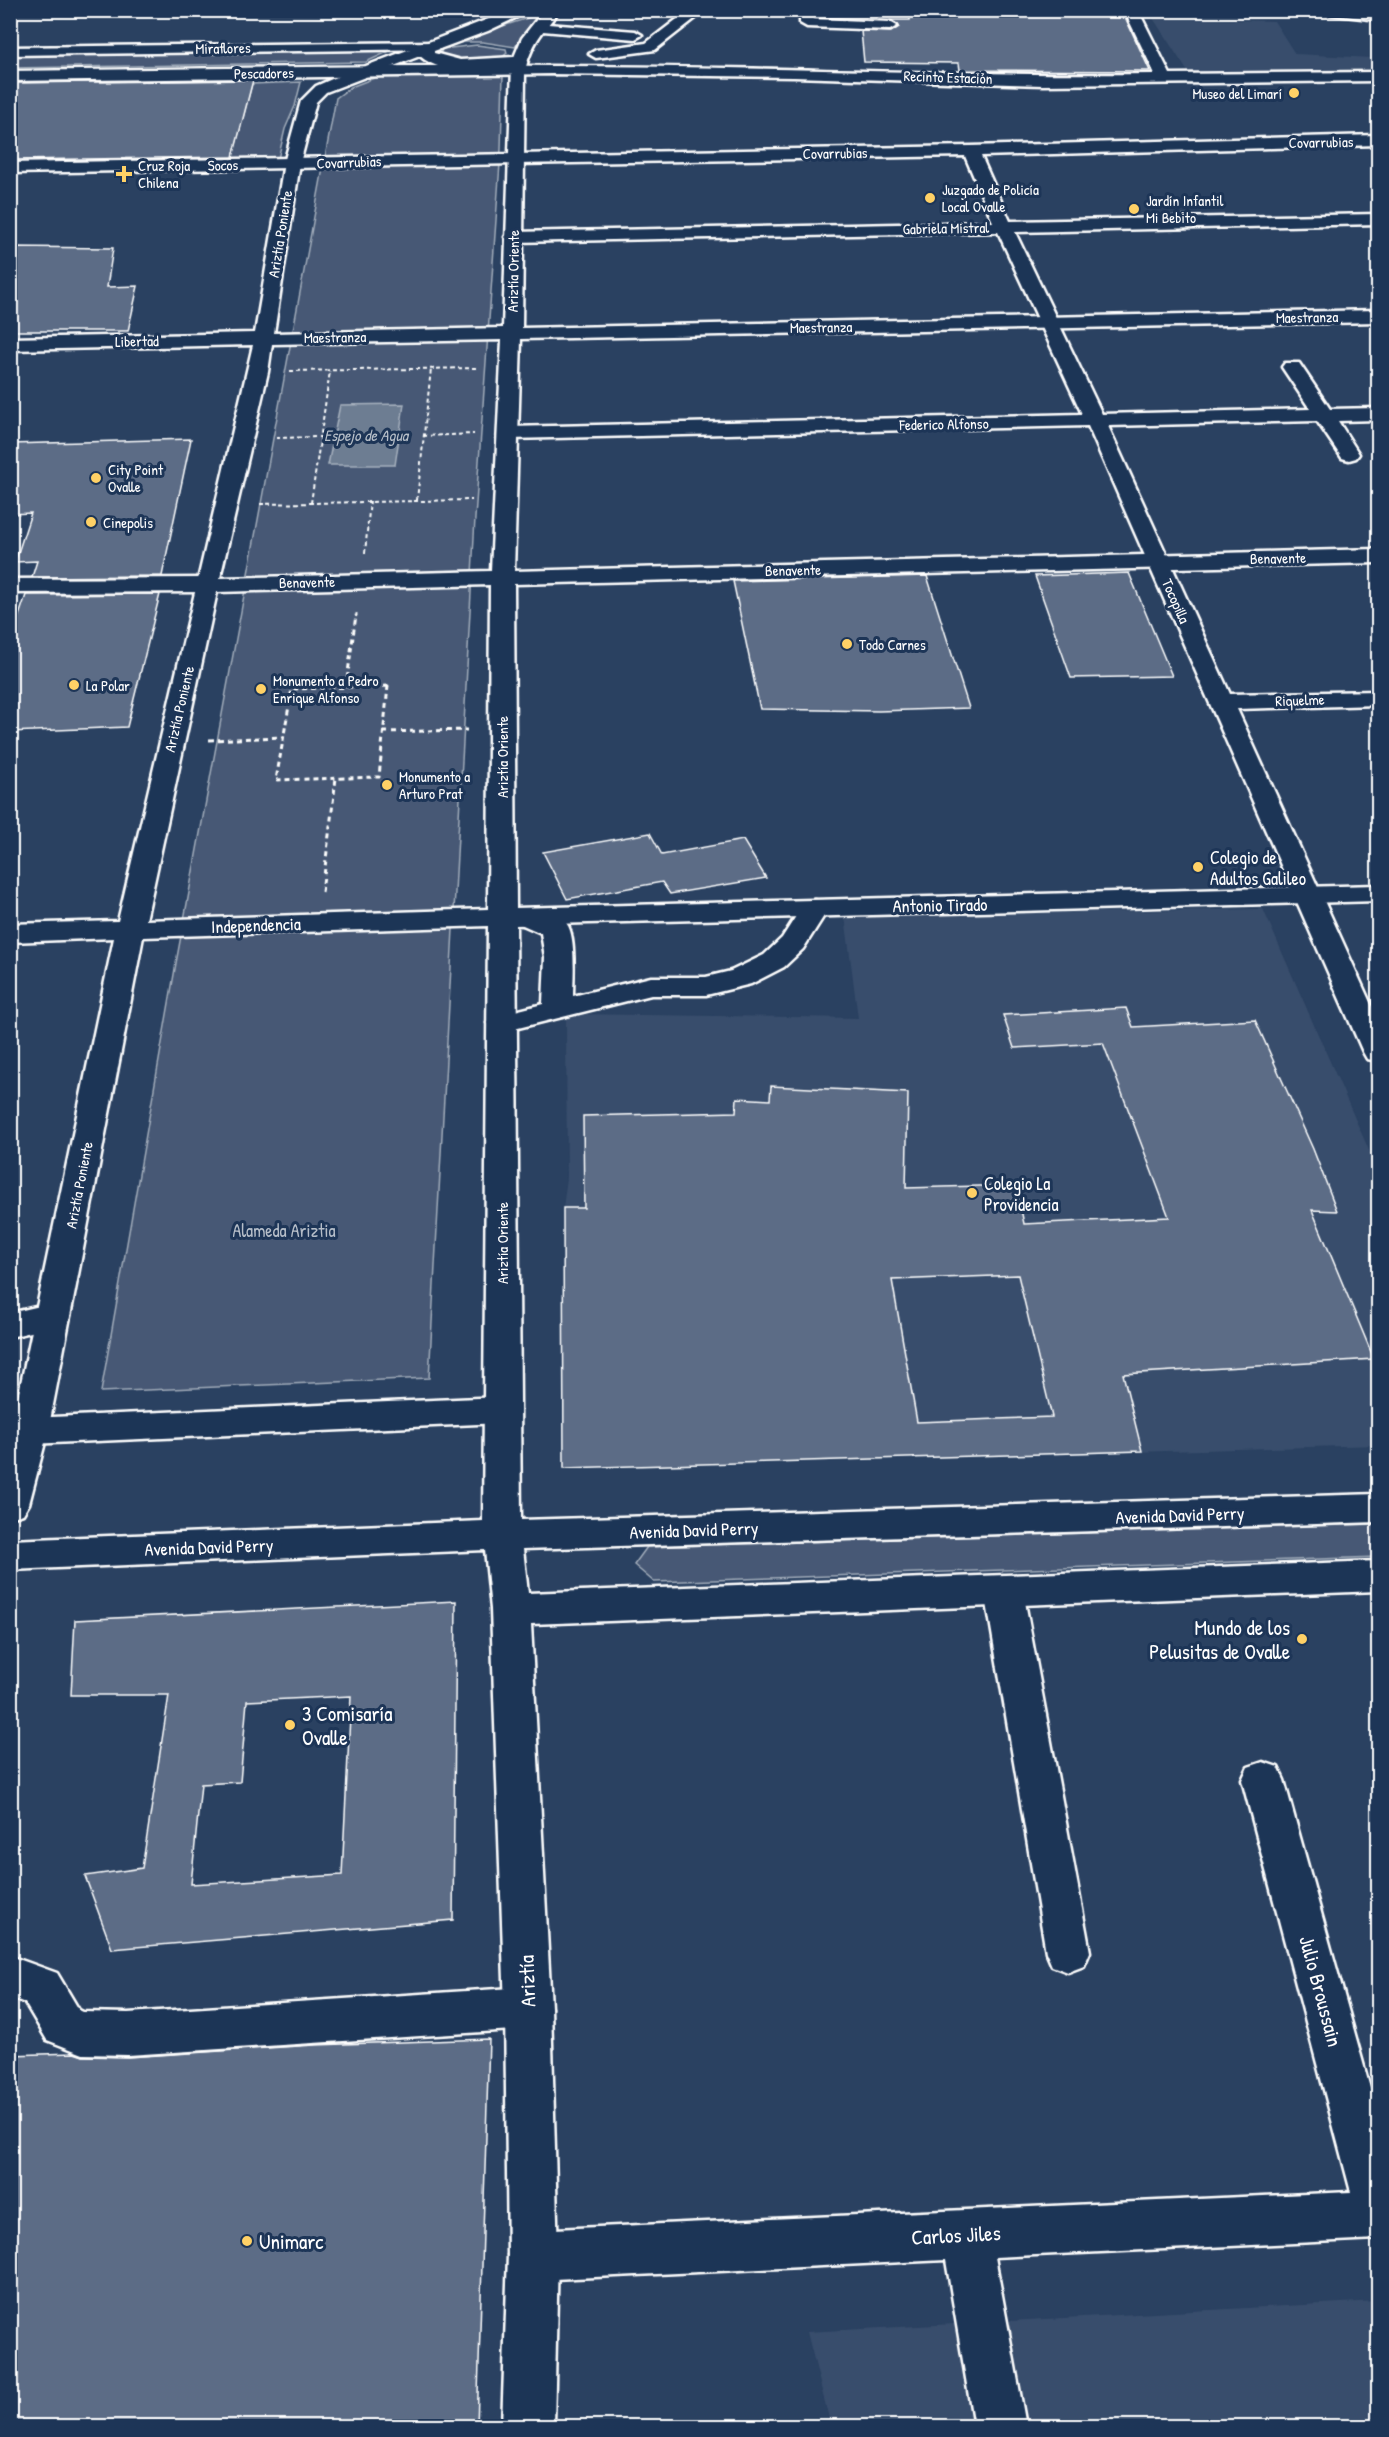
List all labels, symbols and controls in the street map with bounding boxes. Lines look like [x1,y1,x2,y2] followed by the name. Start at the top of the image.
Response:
[195,37,251,59] street label: Miraflores
[234,62,294,84] street label: Pescadores
[903,65,993,89] street label: Recinto Estación
[1192,83,1282,104] place label: Museo del Limarí
[1287,86,1301,100] marker: Museo del Limarí
[1288,131,1354,153] street label: Covarrubias
[802,142,868,164] street label: Covarrubias
[316,150,382,174] street label: Covarrubias
[208,154,239,176] street label: Socos
[138,155,190,193] place label: Cruz Roja Chilena
[115,165,133,183] marker: Cruz Roja Chilena
[942,179,1039,217] place label: Juzgado de Policía Local Ovalle
[263,189,297,279] street label: Ariztía Poniente
[1146,190,1224,228] place label: Jardín Infantil Mi Bebito
[923,191,937,205] marker: Juzgado de Policía Local Ovalle
[1127,202,1141,216] marker: Jardín Infantil Mi Bebito
[903,217,989,239] street label: Gabriela Mistral
[502,230,524,312] street label: Ariztía Oriente
[1276,306,1339,328] street label: Maestranza
[790,316,853,338] street label: Maestranza
[304,326,367,348] street label: Maestranza
[115,330,159,352] street label: Libertad
[898,413,989,435] street label: Federico Alfonso
[324,424,410,446] water label: Espejo de Agua
[108,459,164,497] place label: City Point Ovalle
[89,471,103,485] marker: City Point Ovalle
[103,512,153,533] place label: Cinepolis
[84,515,98,529] marker: Cinepolis
[1250,547,1306,569] street label: Benavente
[765,559,821,581] street label: Benavente
[279,571,335,593] street label: Benavente
[1157,575,1195,627] street label: Tocopilla
[859,634,926,655] place label: Todo Carnes
[840,637,854,651] marker: Todo Carnes
[159,664,199,754] street label: Ariztía Poniente
[273,670,379,708] place label: Monumento a Pedro Enrique Alfonso
[86,675,130,696] place label: La Polar
[67,678,81,692] marker: La Polar
[254,682,268,696] marker: Monumento a Pedro Enrique Alfonso
[1275,689,1325,711] street label: Riquelme
[492,716,513,798] street label: Ariztía Oriente
[399,766,470,804] place label: Monumento a Arturo Prat
[380,778,394,792] marker: Monumento a Arturo Prat
[1210,845,1306,891] place label: Colegio de Adultos Galileo
[1191,860,1205,874] marker: Colegio de Adultos Galileo
[892,892,988,918] street label: Antonio Tirado
[211,911,301,939] street label: Independencia
[60,1140,98,1230] street label: Ariztía Poniente
[984,1171,1058,1217] place label: Colegio La Providencia
[965,1186,979,1200] marker: Colegio La Providencia
[492,1202,513,1284] street label: Ariztía Oriente
[233,1218,335,1243] park label: Alameda Ariztia
[1115,1500,1245,1530] street label: Avenida David Perry
[629,1515,759,1545] street label: Avenida David Perry
[144,1532,274,1562] street label: Avenida David Perry
[1149,1613,1290,1666] place label: Mundo de los Pelusitas de Ovalle
[1295,1632,1309,1646] marker: Mundo de los Pelusitas de Ovalle
[302,1699,393,1752] place label: 3 Comisaría Ovalle
[283,1718,297,1732] marker: 3 Comisaría Ovalle
[1292,1932,1350,2050] street label: Julio Broussain
[512,1954,542,2008] street label: Ariztía
[911,2218,1001,2252] street label: Carlos Jiles
[259,2227,324,2256] place label: Unimarc
[240,2234,254,2248] marker: Unimarc

